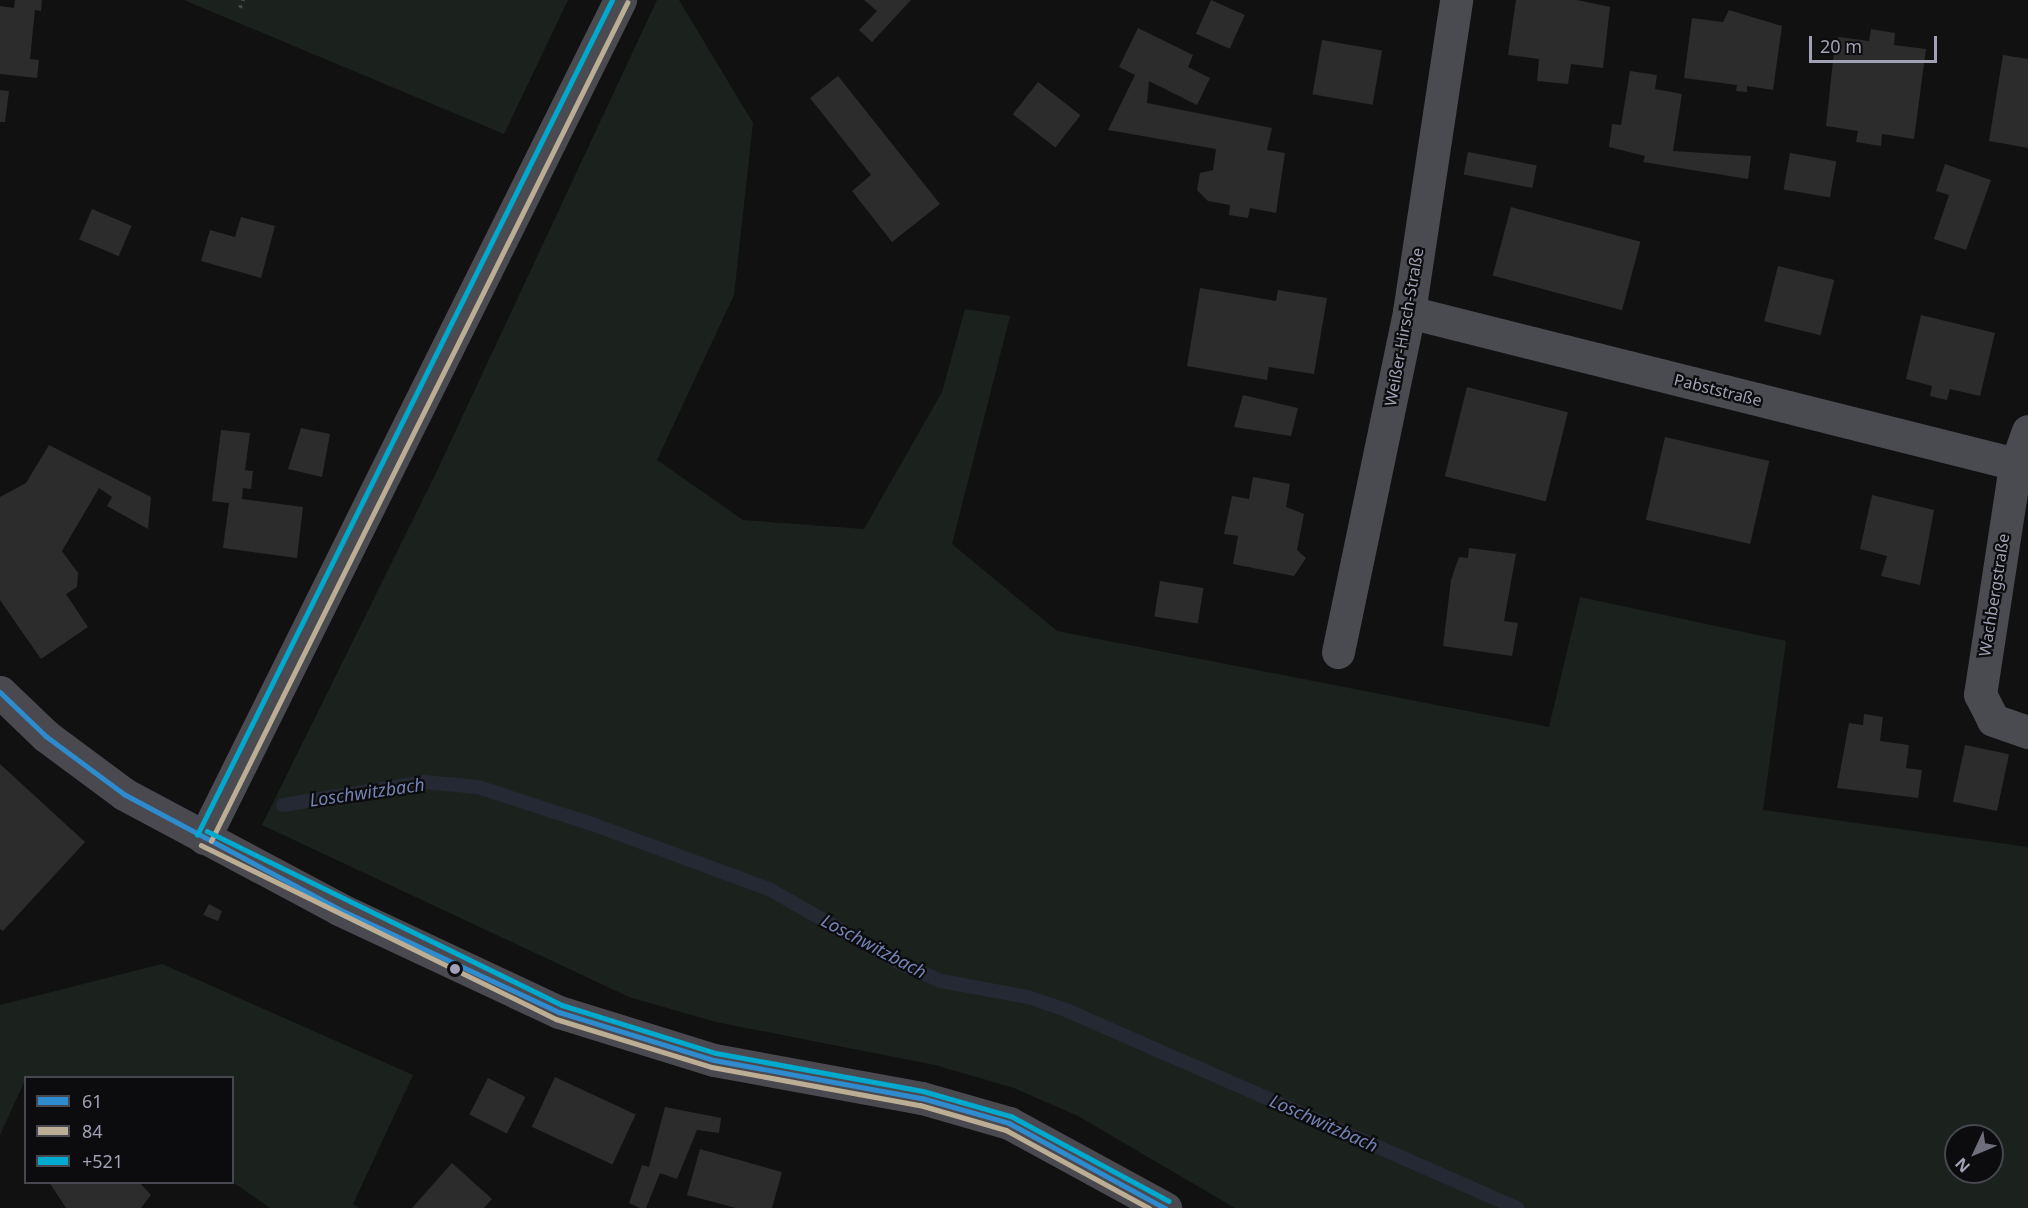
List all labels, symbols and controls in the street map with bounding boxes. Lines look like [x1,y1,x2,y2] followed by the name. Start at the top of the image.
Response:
[1812,24,1940,62] scale bar
[1820,34,1862,58] text: 20 m
[1381,246,1427,408] street label: Weißer-Hirsch-Straße
[1672,370,1764,410] street label: Pabststraße
[1975,532,2013,658] street label: Wachbergstraße
[308,773,426,811] water label: Loschwitzbach
[818,909,930,983] water label: Loschwitzbach
[449,963,461,975] unlabelled marker
[24,1076,234,1184] legend
[82,1089,103,1113] text: 61
[1267,1090,1381,1156] water label: Loschwitzbach
[82,1119,103,1143] text: 84
[1944,1124,2004,1184] north arrow
[82,1149,123,1173] text: +521
[1950,1153,1975,1177] text: N

